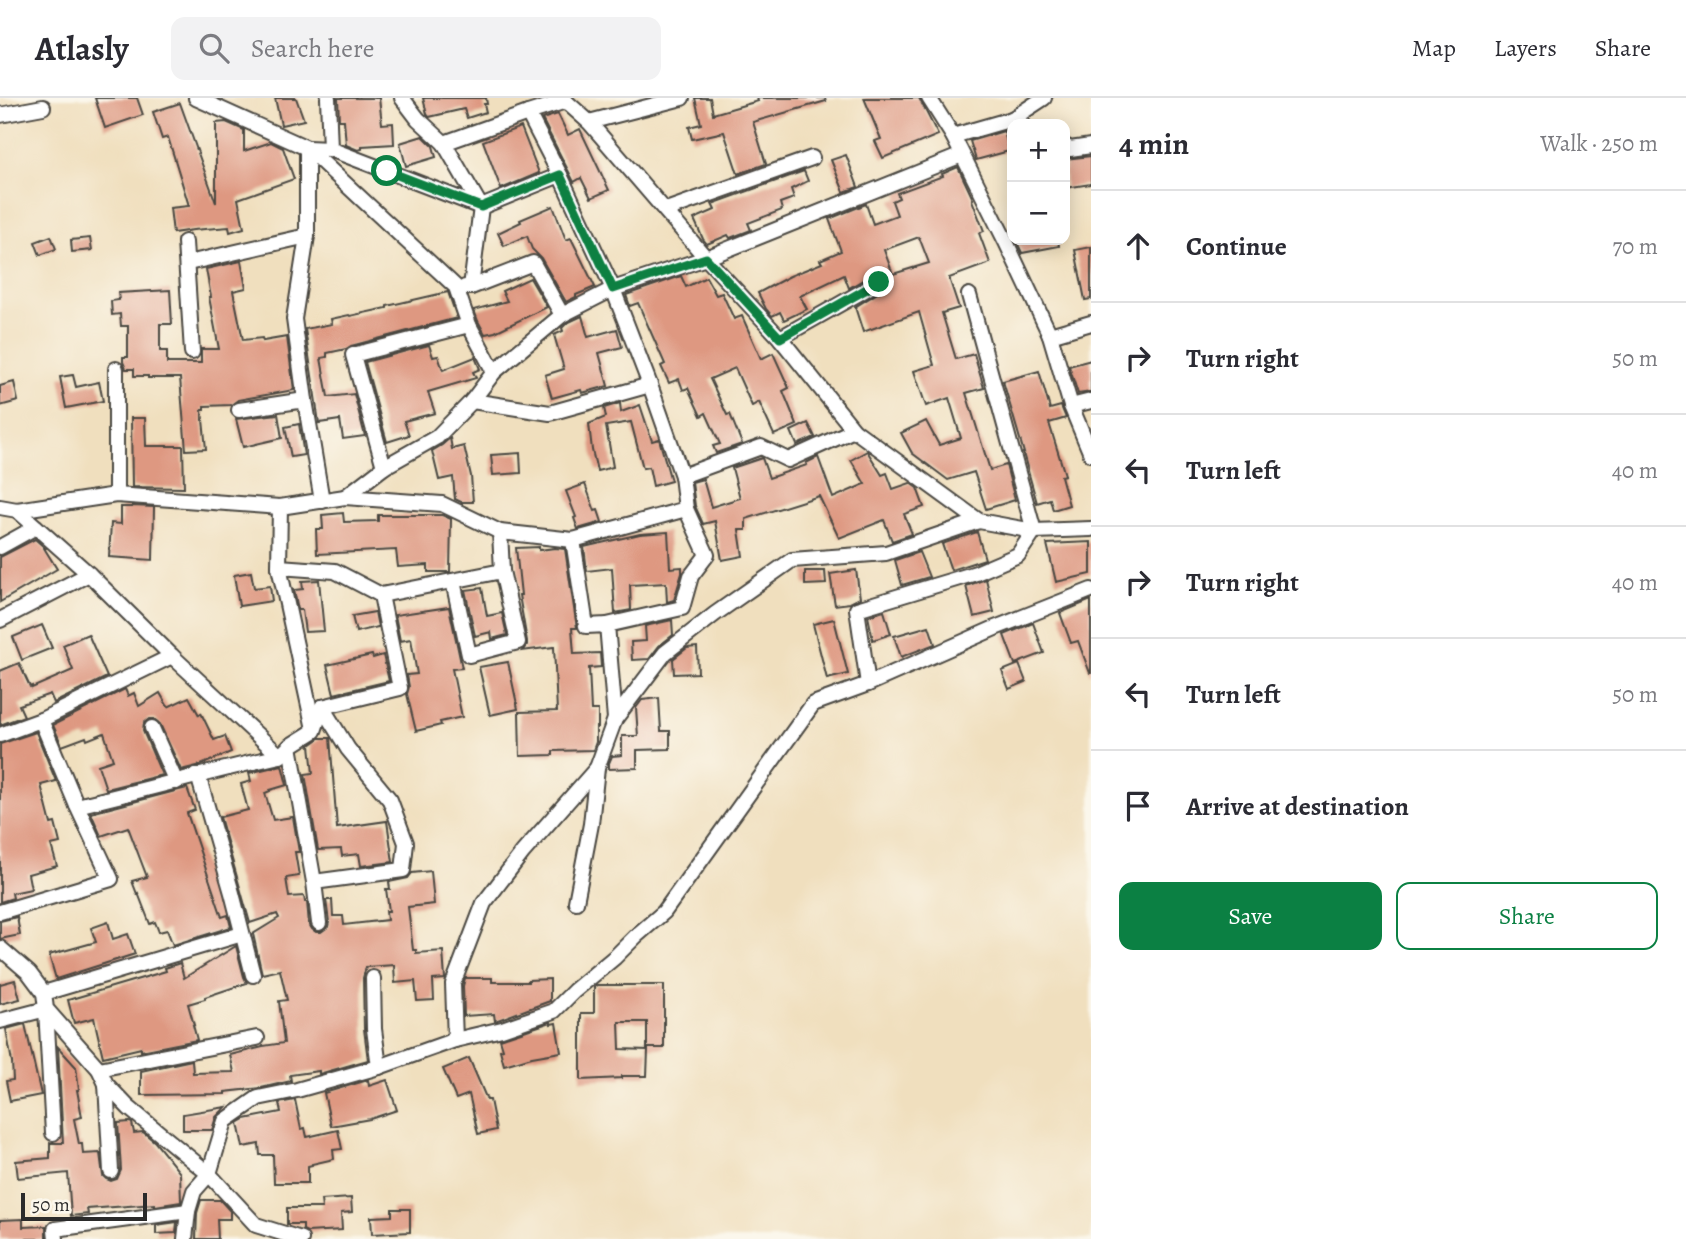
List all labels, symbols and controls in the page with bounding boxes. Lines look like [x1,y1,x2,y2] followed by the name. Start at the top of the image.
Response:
[171,17,661,80] search box
[35,26,129,71] text: Atlasly
[195,29,233,67] icon: search
[251,31,374,66] text: Search here
[1412,32,1456,64] text: Map
[1494,32,1557,64] text: Layers
[1595,32,1651,64] text: Share
[1007,119,1070,245] map controls
[1007,119,1070,182] button: +
[1119,124,1189,164] text: 4 min
[1540,128,1658,159] text: Walk · 250 m
[371,155,402,186] route start
[1007,182,1070,245] button: −
[1119,227,1157,265] icon: ahead
[1186,229,1287,264] text: Continue
[1612,231,1658,262] text: 70 m
[863,266,894,297] route end
[1119,339,1157,377] icon: right
[1186,341,1299,376] text: Turn right
[1612,343,1658,374] text: 50 m
[1119,451,1157,489] icon: left
[1186,453,1281,488] text: Turn left
[1612,455,1658,486] text: 40 m
[1119,563,1157,601] icon: right
[1186,565,1299,600] text: Turn right
[1612,567,1658,598] text: 40 m
[1119,675,1157,713] icon: left
[1186,677,1281,712] text: Turn left
[1612,679,1658,710] text: 50 m
[1119,787,1157,825] icon: arrive
[1186,789,1409,824] text: Arrive at destination
[1119,882,1382,950] button: Save
[1396,882,1658,950] button: Share
[21,1190,147,1222] scale bar
[32,1192,70,1218] text: 50 m

